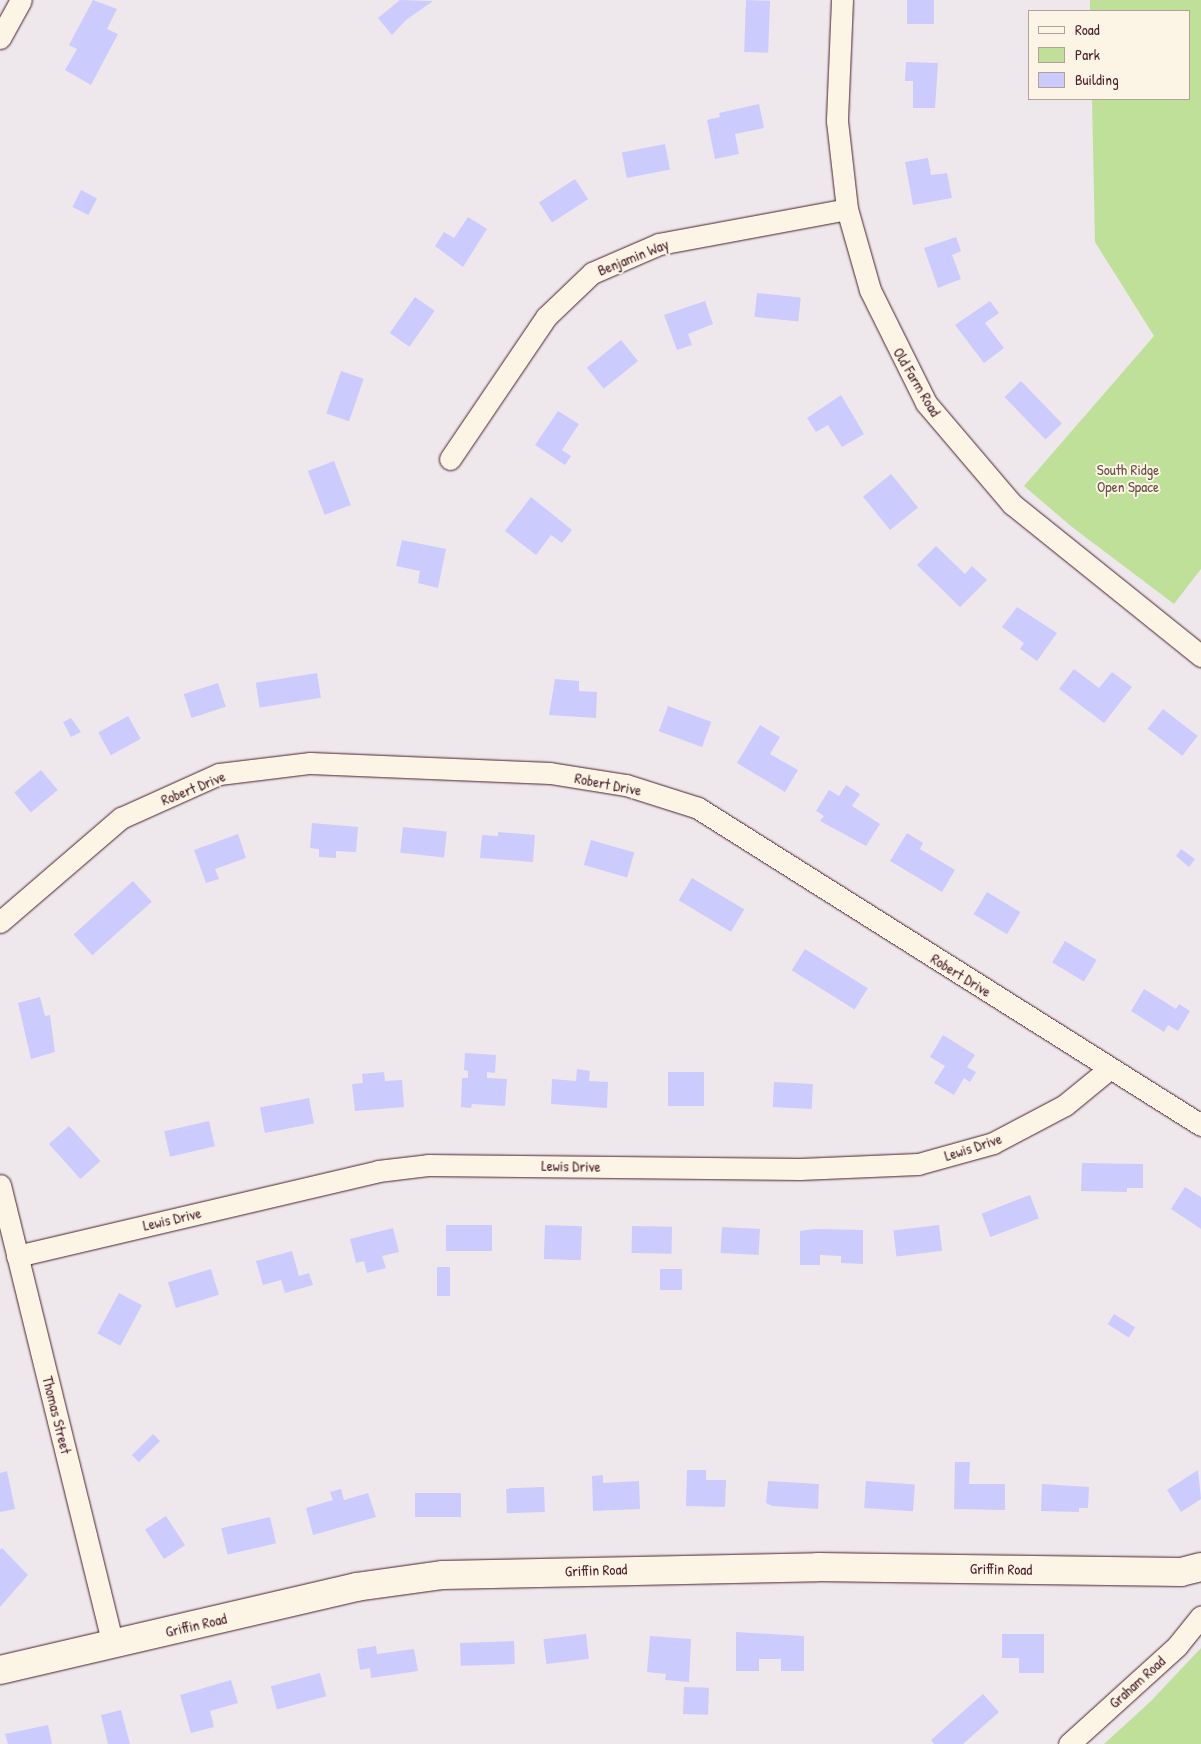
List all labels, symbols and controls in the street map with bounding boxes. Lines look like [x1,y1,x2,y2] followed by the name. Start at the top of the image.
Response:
[1028,10,1191,100] legend
[1075,19,1100,40] text: Road
[1075,44,1100,65] text: Park
[1075,69,1119,90] text: Building
[595,235,671,279] street label: Benjamin Way
[889,344,945,420] street label: Old Farm Road
[1097,460,1159,495] park label: South Ridge Open Space
[158,767,228,809] street label: Robert Drive
[573,769,643,799] street label: Robert Drive
[928,949,994,1001] street label: Robert Drive
[942,1129,1004,1165] street label: Lewis Drive
[541,1156,601,1176] street label: Lewis Drive
[141,1204,203,1234] street label: Lewis Drive
[39,1374,75,1456] street label: Thomas Street
[970,1559,1032,1579] street label: Griffin Road
[565,1560,627,1580] street label: Griffin Road
[164,1609,228,1641] street label: Griffin Road
[1105,1652,1169,1712] street label: Graham Road

